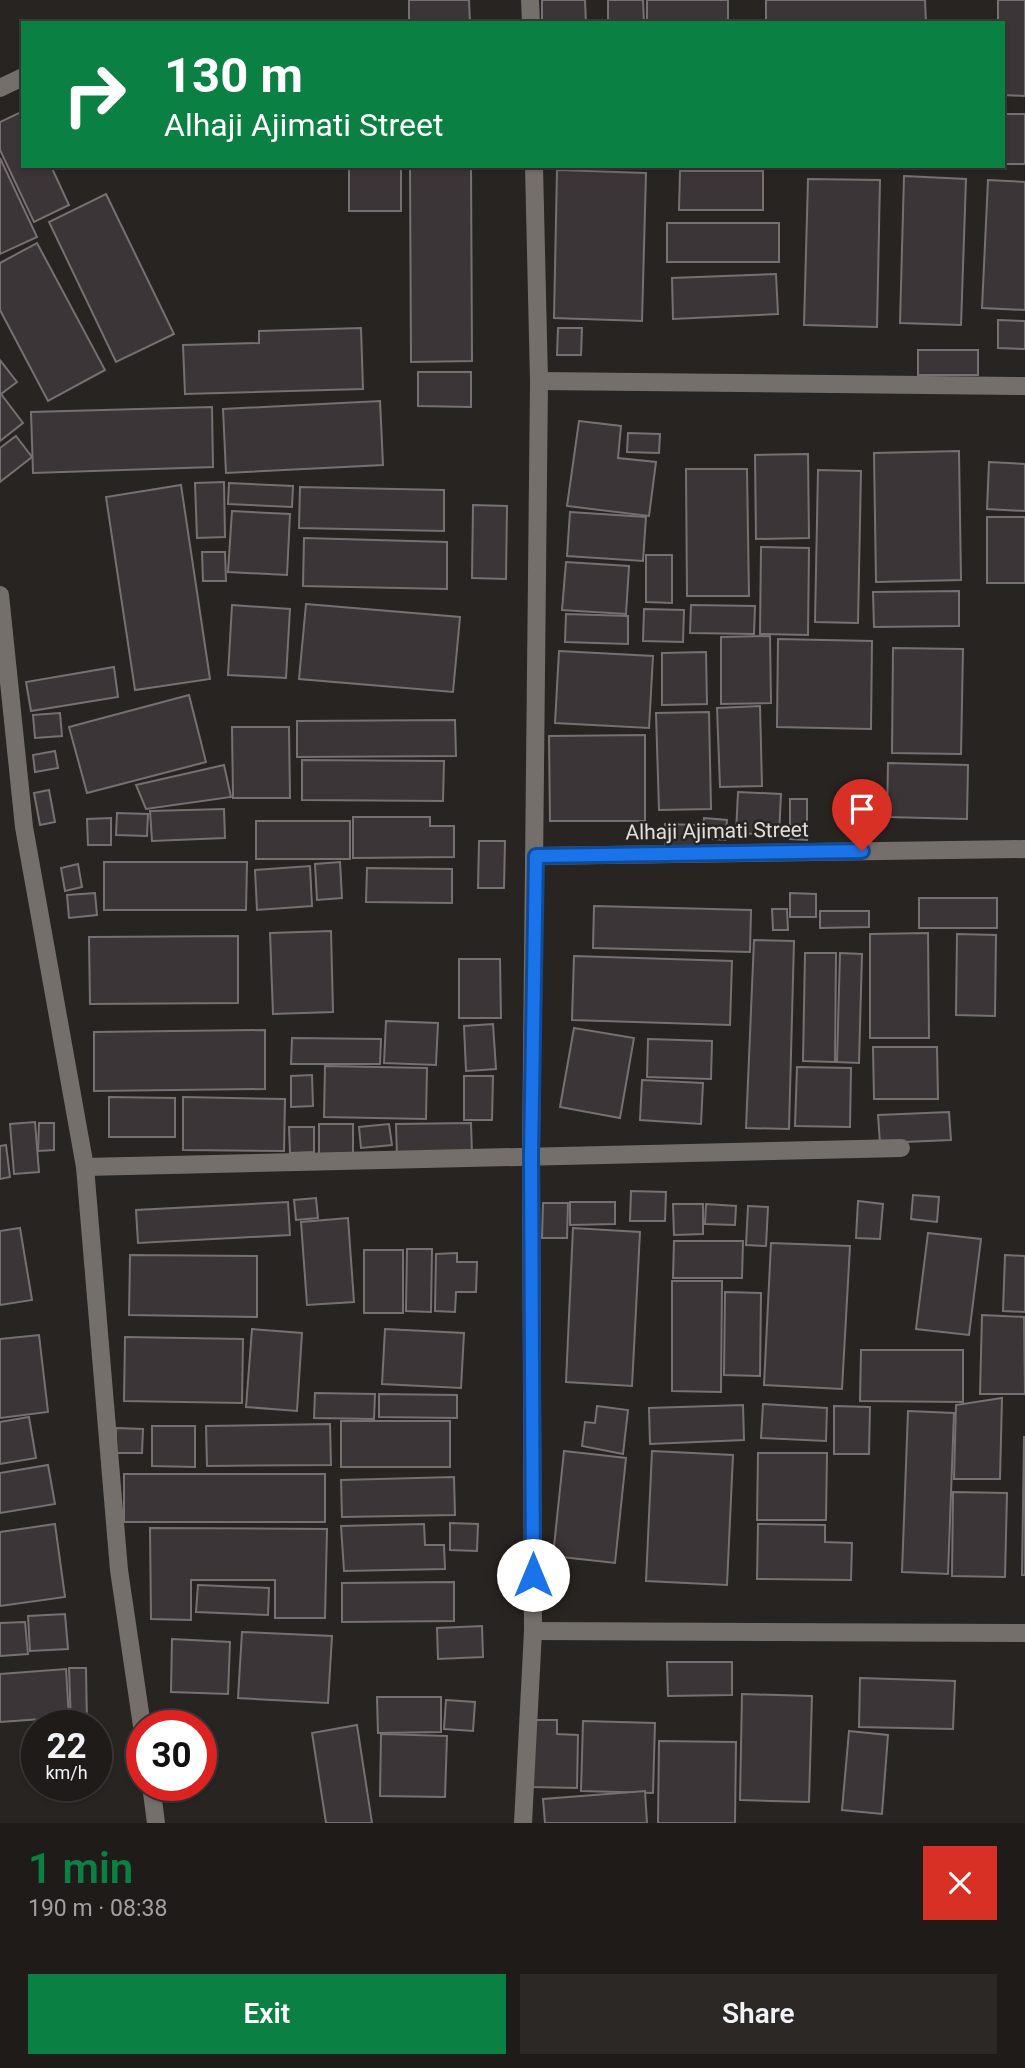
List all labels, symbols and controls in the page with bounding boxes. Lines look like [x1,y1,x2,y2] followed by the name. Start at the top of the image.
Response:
[164,47,303,104] text: 130 m
[49,49,140,140] icon: right
[164,106,443,144] text: Alhaji Ajimati Street
[832,779,892,851] pin
[843,790,881,828] icon: arrive
[625,817,809,845] street label: Alhaji Ajimati Street
[496,1538,570,1612] position arrow
[126,1710,217,1801] speed limit sign: 30
[46,1726,87,1767] text: 22
[45,1762,88,1783] text: km/h
[28,1844,133,1893] text: 1 min
[923,1846,997,1920] button: close
[28,1895,167,1922] text: 190 m · 08:38
[28,1974,506,2054] button: Exit
[520,1974,997,2054] button: Share

